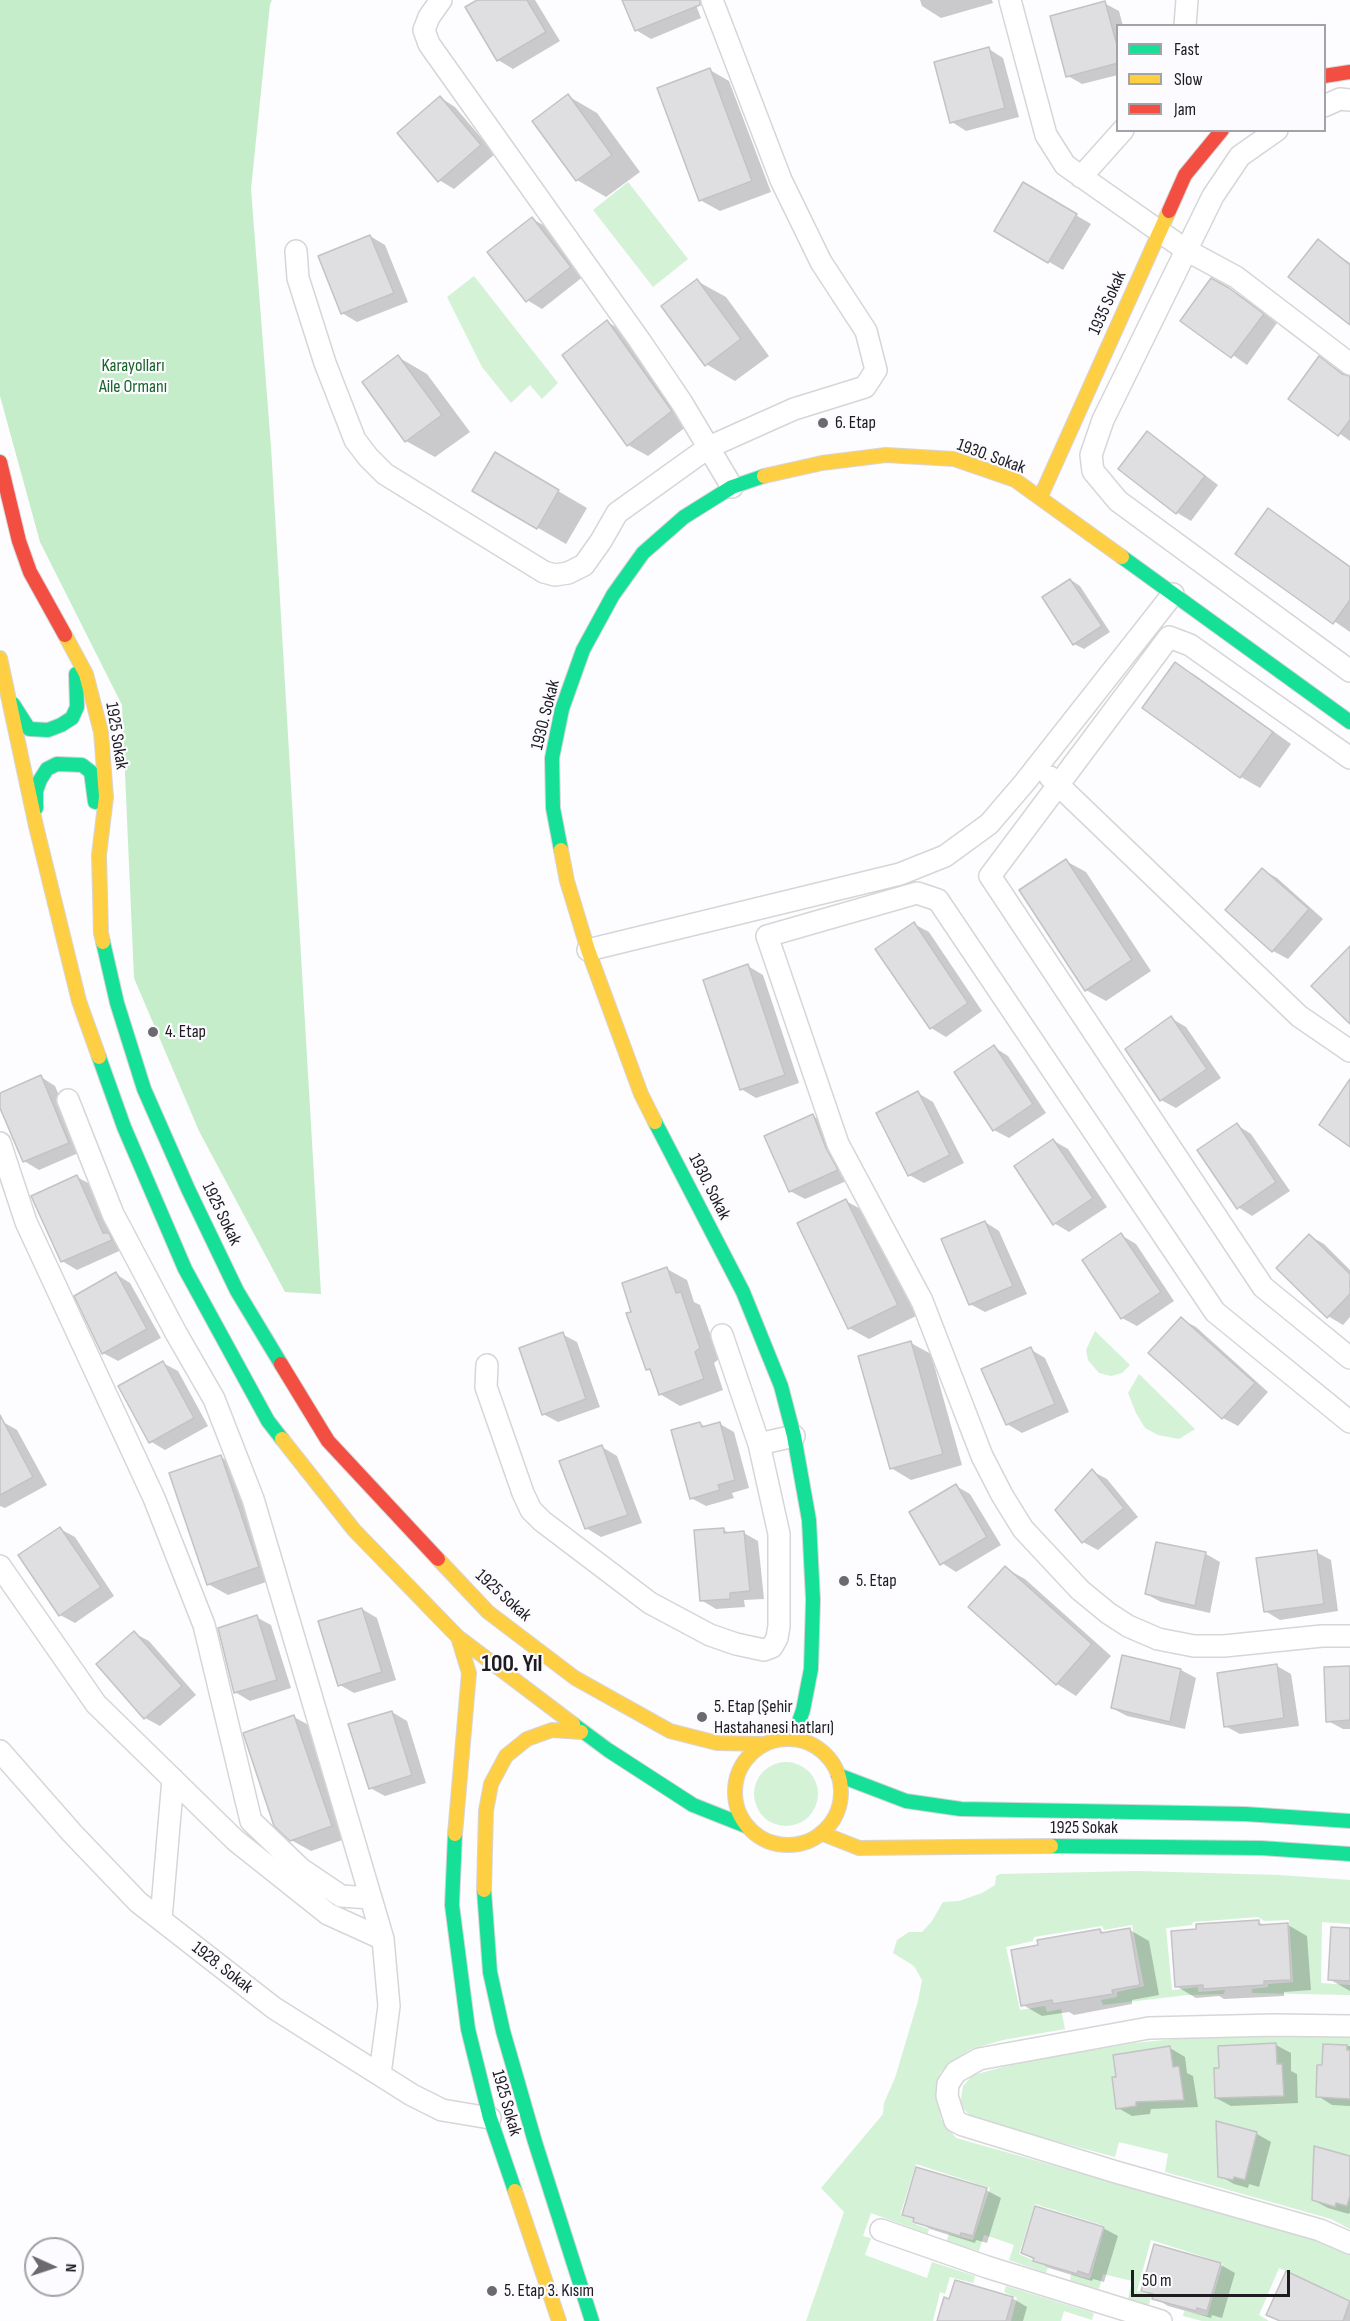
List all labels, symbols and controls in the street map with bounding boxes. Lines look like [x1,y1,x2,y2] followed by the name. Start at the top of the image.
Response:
[1116,24,1326,132] legend
[1174,39,1199,60] text: Fast
[1174,69,1203,90] text: Slow
[1174,99,1196,120] text: Jam
[1084,268,1132,338] street label: 1935 Sokak
[99,355,167,398] park label: Karayolları Aile Ormanı
[835,412,876,434] place label: 6. Etap
[816,416,830,430] marker: 6. Etap
[954,435,1028,479] street label: 1930. Sokak
[527,678,565,752] street label: 1930. Sokak
[100,701,132,771] street label: 1925 Sokak
[165,1021,206,1043] place label: 4. Etap
[146,1025,160,1039] marker: 4. Etap
[683,1150,735,1224] street label: 1930. Sokak
[196,1179,246,1249] street label: 1925 Sokak
[471,1565,535,1627] street label: 1925 Sokak
[856,1570,897,1592] place label: 5. Etap
[837,1574,851,1588] marker: 5. Etap
[482,1651,542,1679] district label: 100. Yıl
[714,1696,834,1738] place label: 5. Etap (Şehir Hastahanesi hatları)
[695,1710,709,1724] marker: 5. Etap (Şehir Hastahanesi hatları)
[1050,1817,1118,1839] street label: 1925 Sokak
[187,1937,257,1999] street label: 1928. Sokak
[486,2068,526,2138] street label: 1925 Sokak
[24,2237,84,2297] north arrow
[1134,2258,1293,2296] scale bar
[61,2263,80,2273] text: N
[1142,2270,1172,2291] text: 50 m
[504,2280,594,2302] place label: 5. Etap 3. Kısım
[485,2284,499,2298] marker: 5. Etap 3. Kısım

